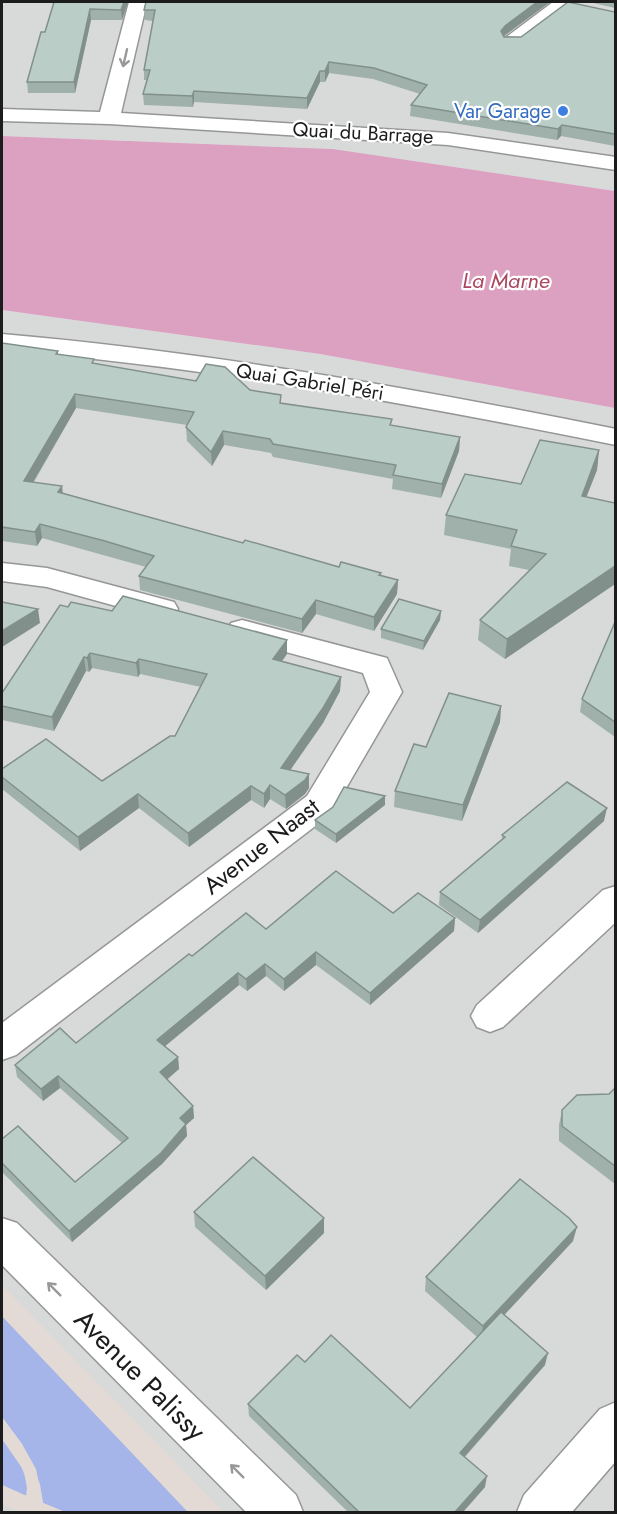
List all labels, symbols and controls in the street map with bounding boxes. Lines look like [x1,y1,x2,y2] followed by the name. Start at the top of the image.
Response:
[119,48,130,68] one-way arrow
[454,97,551,126] place label: Var Garage
[556,104,570,118] marker: Var Garage
[292,115,434,151] street label: Quai du Barrage
[462,264,550,296] water label: La Marne
[234,356,386,408] street label: Quai Gabriel Péri
[195,789,327,903] street label: Avenue Naast
[47,1282,61,1297] one-way arrow
[65,1300,216,1451] street label: Avenue Palissy
[230,1464,244,1479] one-way arrow

